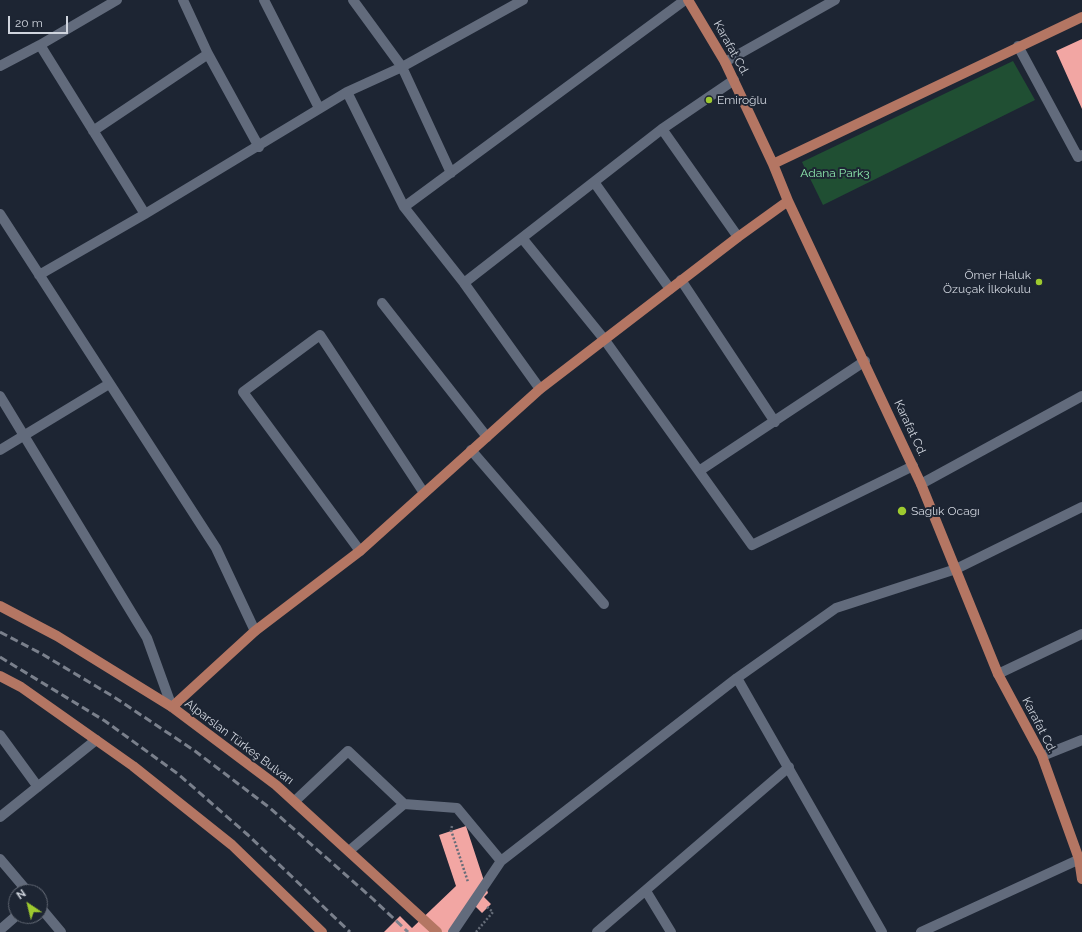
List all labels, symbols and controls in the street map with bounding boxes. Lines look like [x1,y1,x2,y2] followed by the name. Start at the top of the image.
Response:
[10,8,70,34] scale bar
[15,16,43,30] text: 20 m
[710,18,752,78] street label: Karafat Cd.
[717,93,767,107] place label: Emiroğlu
[704,95,714,105] marker: Emiroğlu
[800,166,870,180] park label: Adana Park3
[943,268,1031,296] place label: Ömer Haluk Özuçak İlkokulu
[1034,277,1044,287] marker: Ömer Haluk Özuçak İlkokulu
[891,398,929,458] street label: Karafat Cd.
[911,504,980,518] place label: Saglık Ocagı
[896,505,908,517] marker: Saglık Ocagı
[1019,695,1059,755] street label: Karafat Cd.
[182,696,296,788] street label: Alparslan Türkeş Bulvarı
[8,884,48,924] north arrow
[14,887,29,902] text: N

